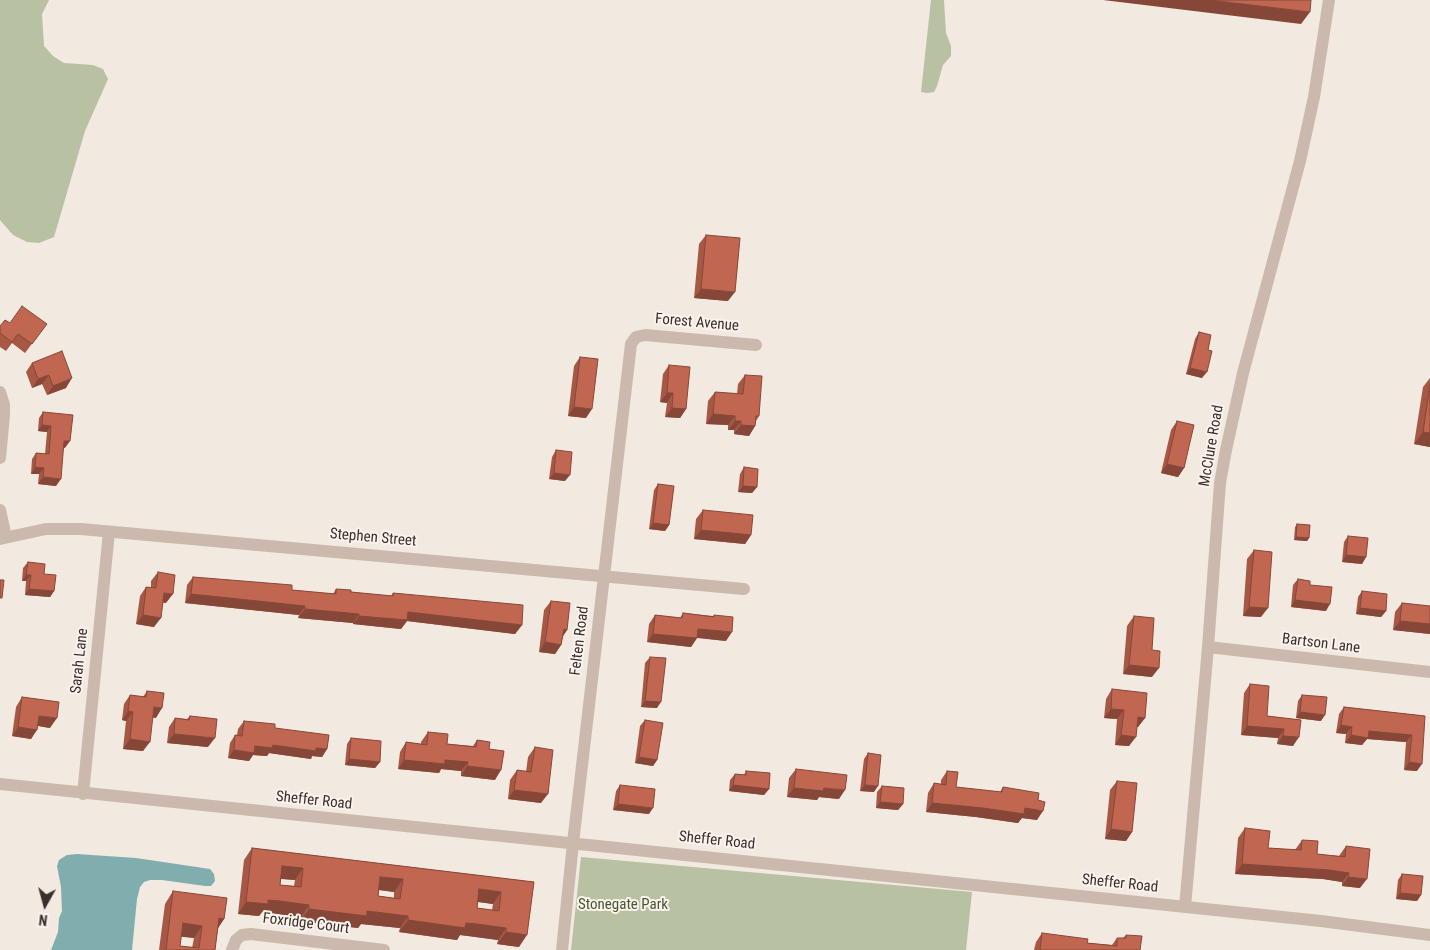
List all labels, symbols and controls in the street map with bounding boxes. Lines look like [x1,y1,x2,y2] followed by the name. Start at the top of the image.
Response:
[654,310,740,336] street label: Forest Avenue
[1196,404,1228,488] street label: McClure Road
[329,525,417,551] street label: Stephen Street
[567,605,593,677] street label: Felten Road
[68,627,92,695] street label: Sarah Lane
[1281,630,1361,658] street label: Bartson Lane
[275,788,353,814] street label: Sheffer Road
[678,828,756,854] street label: Sheffer Road
[1081,871,1159,897] street label: Sheffer Road
[20,880,70,930] north arrow
[578,896,668,914] park label: Stonegate Park
[262,910,350,938] street label: Foxridge Court
[38,911,48,928] text: N

